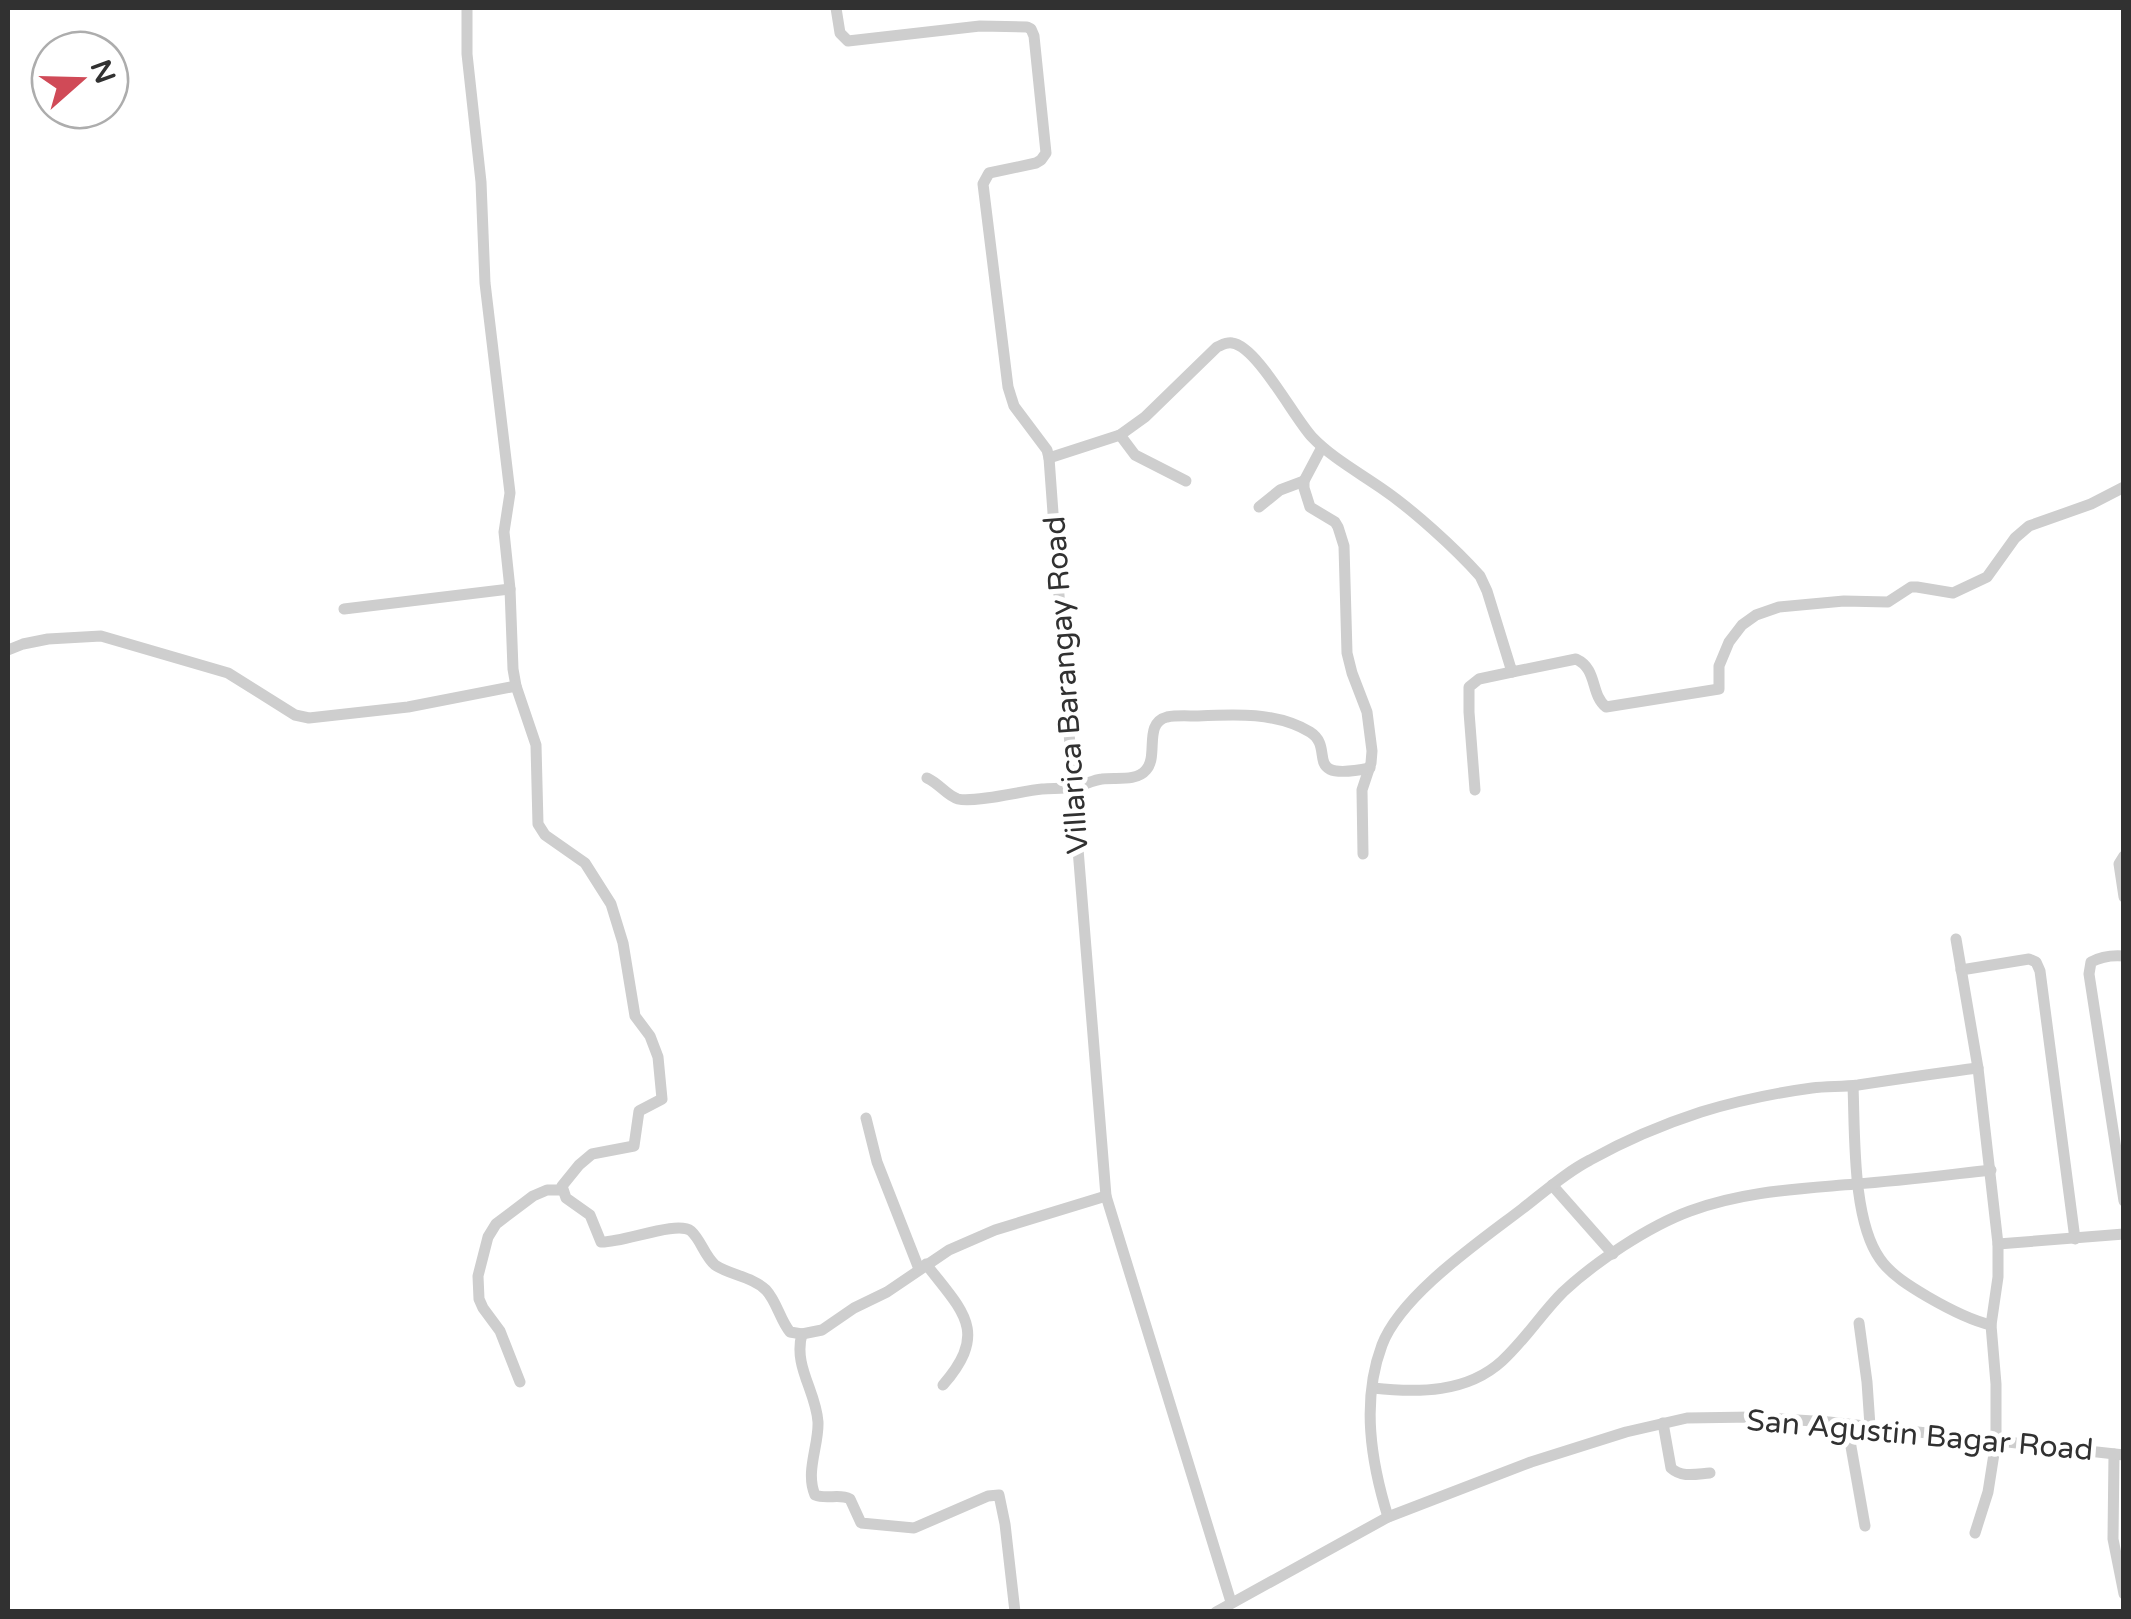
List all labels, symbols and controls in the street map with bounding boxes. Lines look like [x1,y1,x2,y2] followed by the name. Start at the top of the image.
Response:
[30,30,130,130] north arrow
[83,55,122,88] text: N
[1036,515,1097,855] street label: Villarica Barangay Road
[1745,1402,2095,1469] street label: San Agustin Bagar Road

